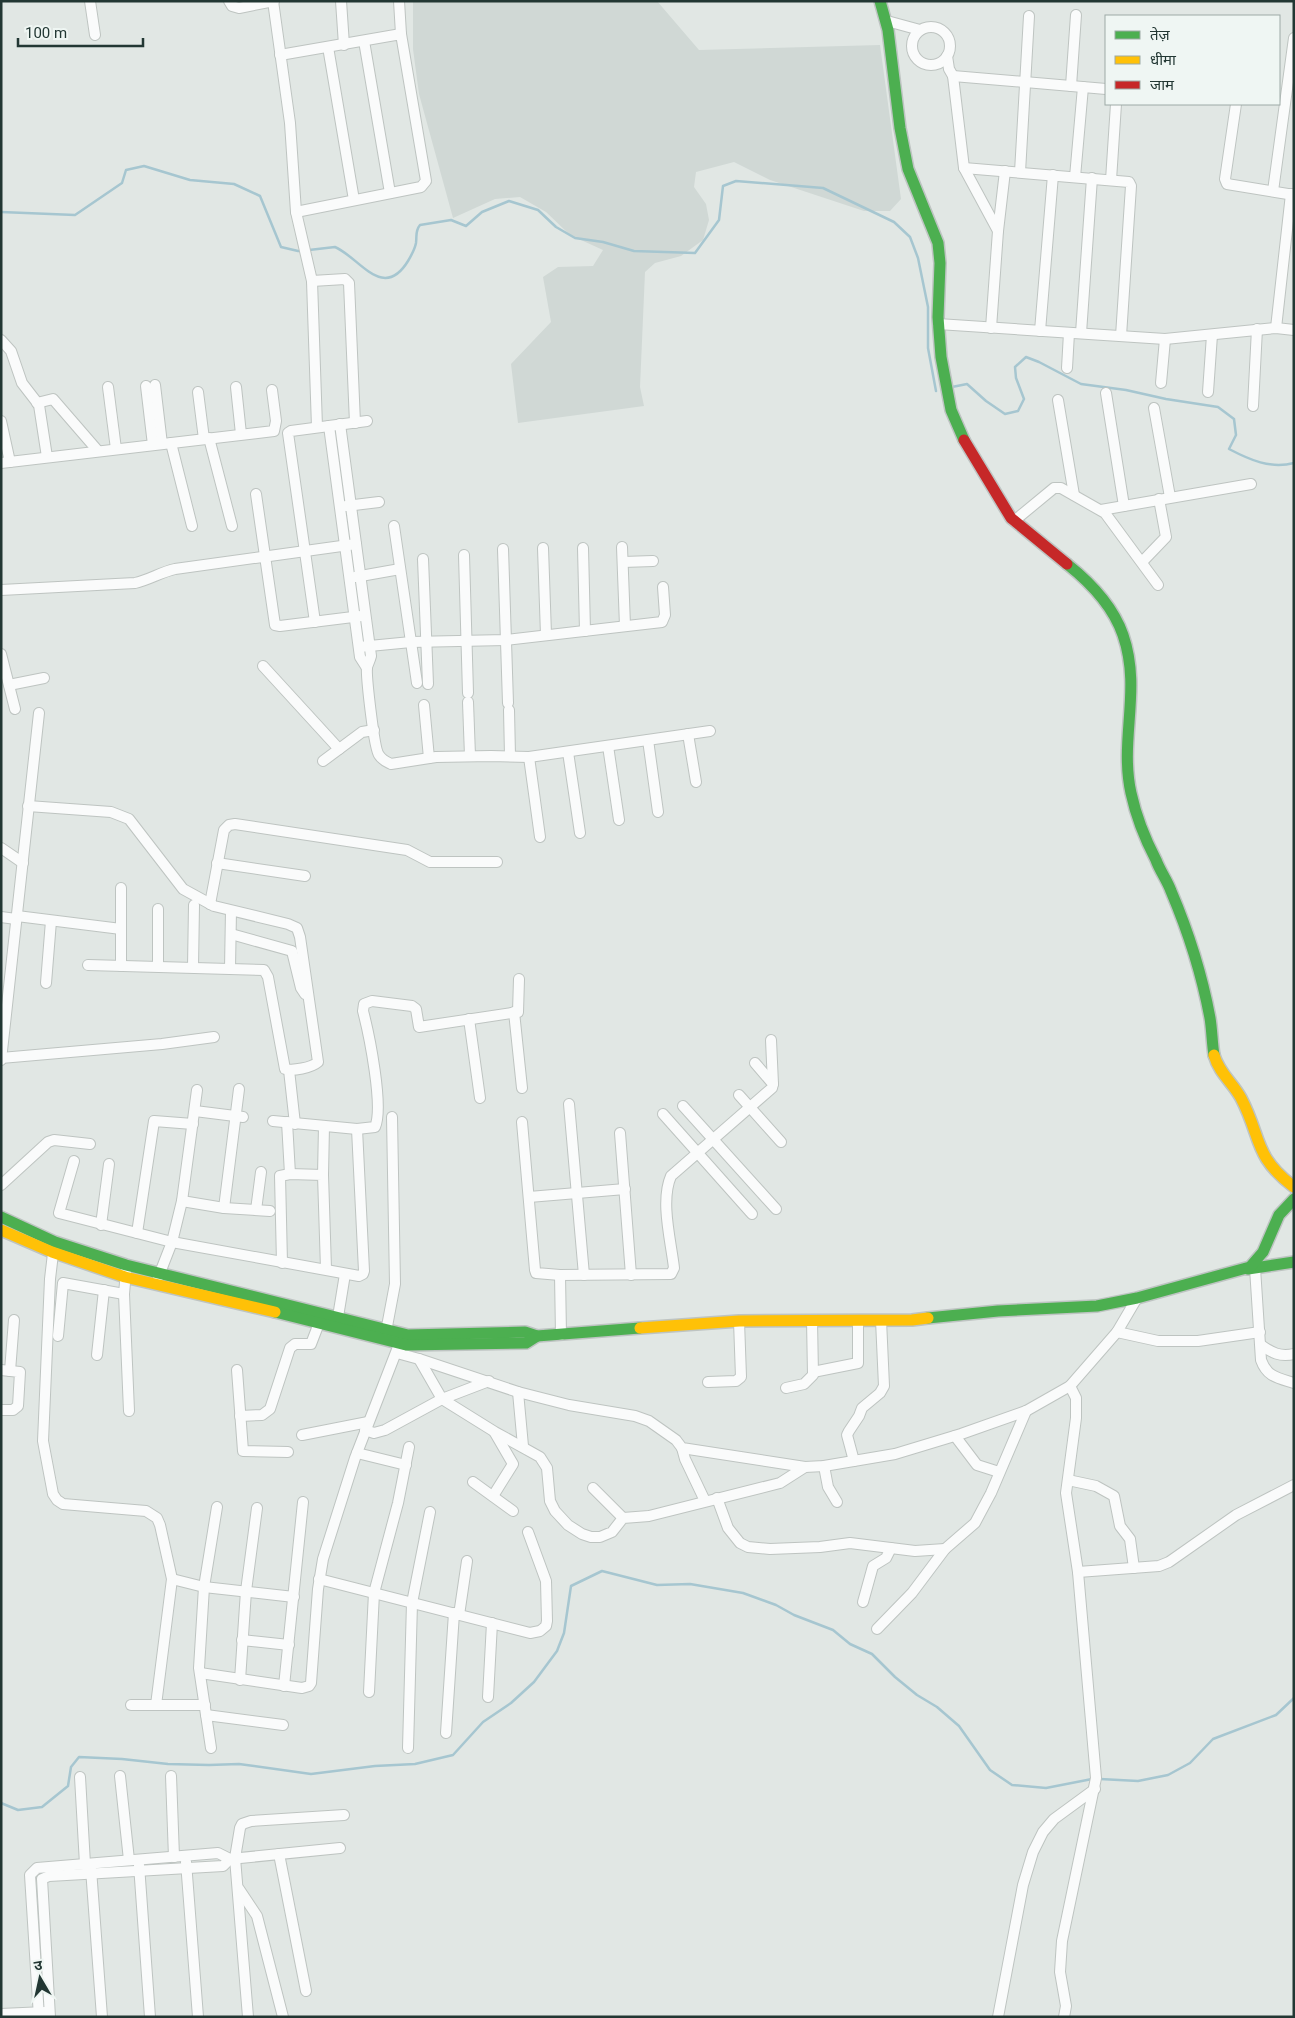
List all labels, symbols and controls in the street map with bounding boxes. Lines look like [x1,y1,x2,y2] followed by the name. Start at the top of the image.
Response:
[18,15,142,47] scale bar
[1105,15,1280,105] legend
[25,24,67,42] text: 100 m
[1150,26,1171,44] text: तेज़
[1150,51,1177,69] text: धीमा
[1150,76,1175,94] text: जाम
[15,1953,65,2003] north arrow
[33,1956,44,1974] text: उ

